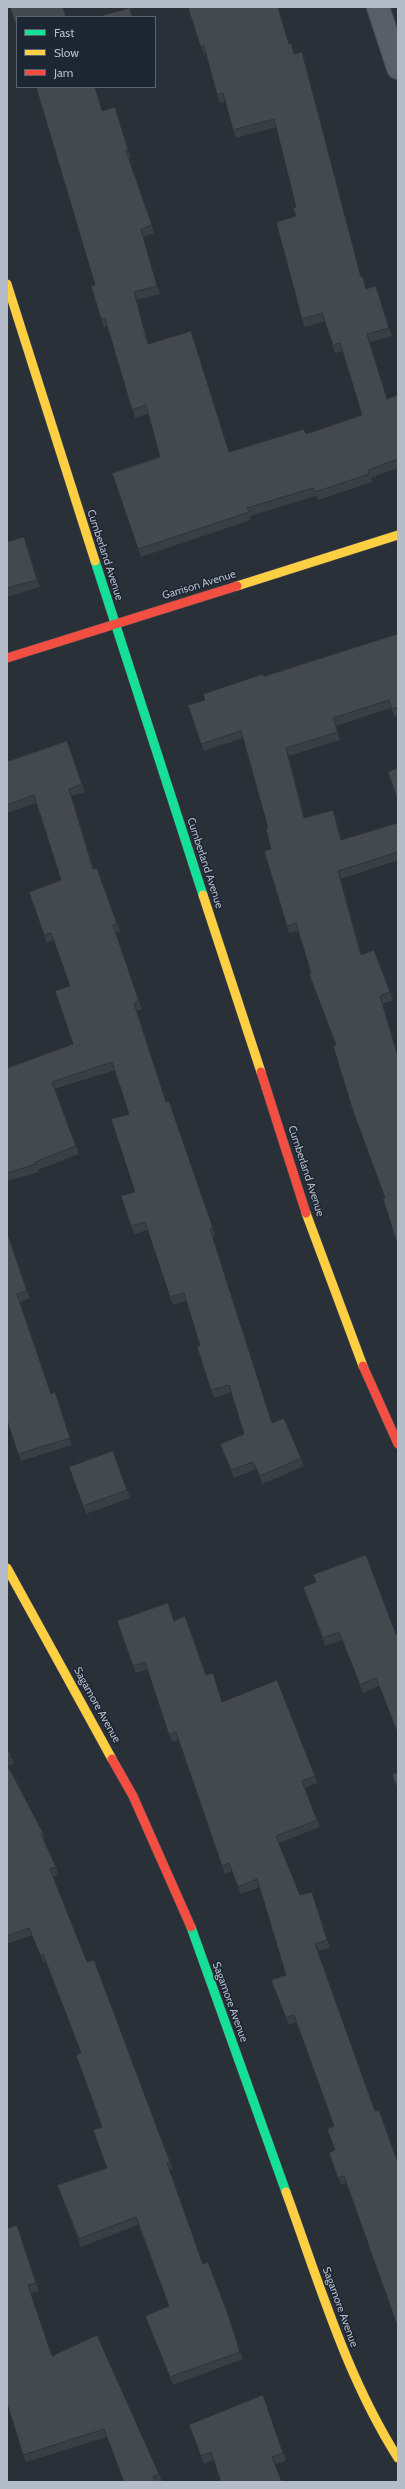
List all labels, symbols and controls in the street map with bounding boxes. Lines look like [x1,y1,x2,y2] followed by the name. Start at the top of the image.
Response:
[16,16,156,88] legend
[54,25,74,40] text: Fast
[54,45,79,60] text: Slow
[54,65,73,80] text: Jam
[84,508,126,602] street label: Cumberland Avenue
[161,568,237,602] street label: Garrison Avenue
[184,816,226,910] street label: Cumberland Avenue
[285,1124,327,1218] street label: Cumberland Avenue
[71,1665,123,1745] street label: Sagamore Avenue
[209,1960,251,2044] street label: Sagamore Avenue
[319,2265,361,2349] street label: Sagamore Avenue

